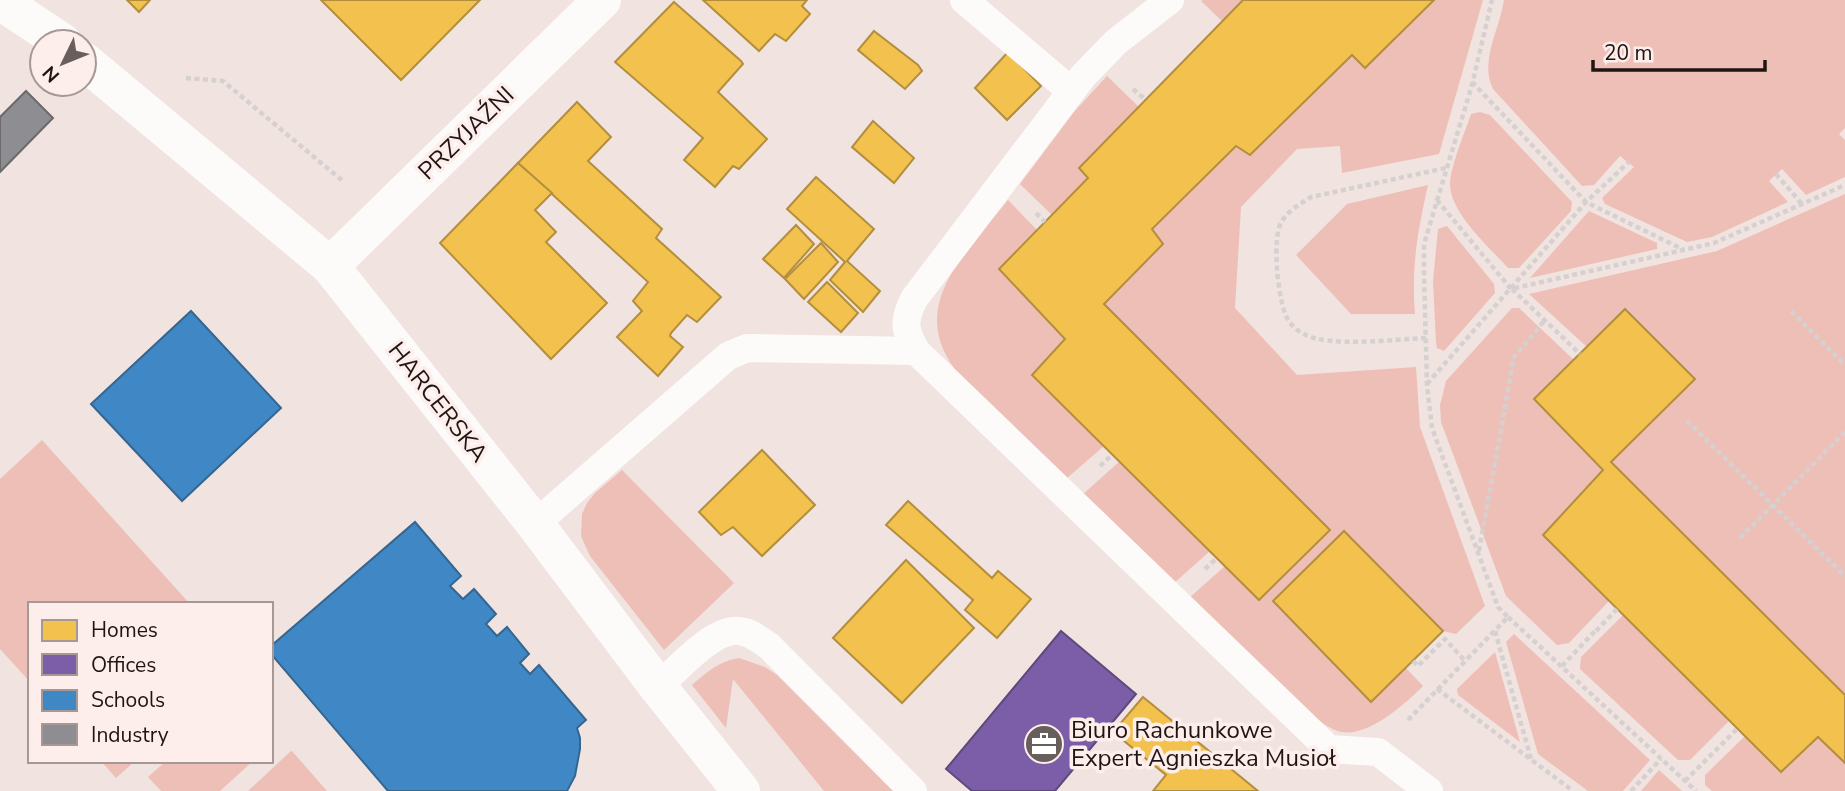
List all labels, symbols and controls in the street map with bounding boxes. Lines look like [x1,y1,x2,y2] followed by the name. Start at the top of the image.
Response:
[28,28,98,98] north arrow
[1593,28,1764,72] scale bar
[1604,39,1653,67] text: 20 m
[37,60,66,88] text: N
[411,79,521,187] street label: PRZYJAŹNI
[381,335,495,469] street label: HARCERSKA
[28,602,273,763] legend
[91,616,158,644] text: Homes
[91,651,156,679] text: Offices
[91,686,165,714] text: Schools
[1071,714,1336,774] place label: Biuro Rachunkowe Expert Agnieszka Musioł
[91,721,169,749] text: Industry
[1023,723,1065,765] office icon: Biuro Rachunkowe Expert Agnieszka Musioł

